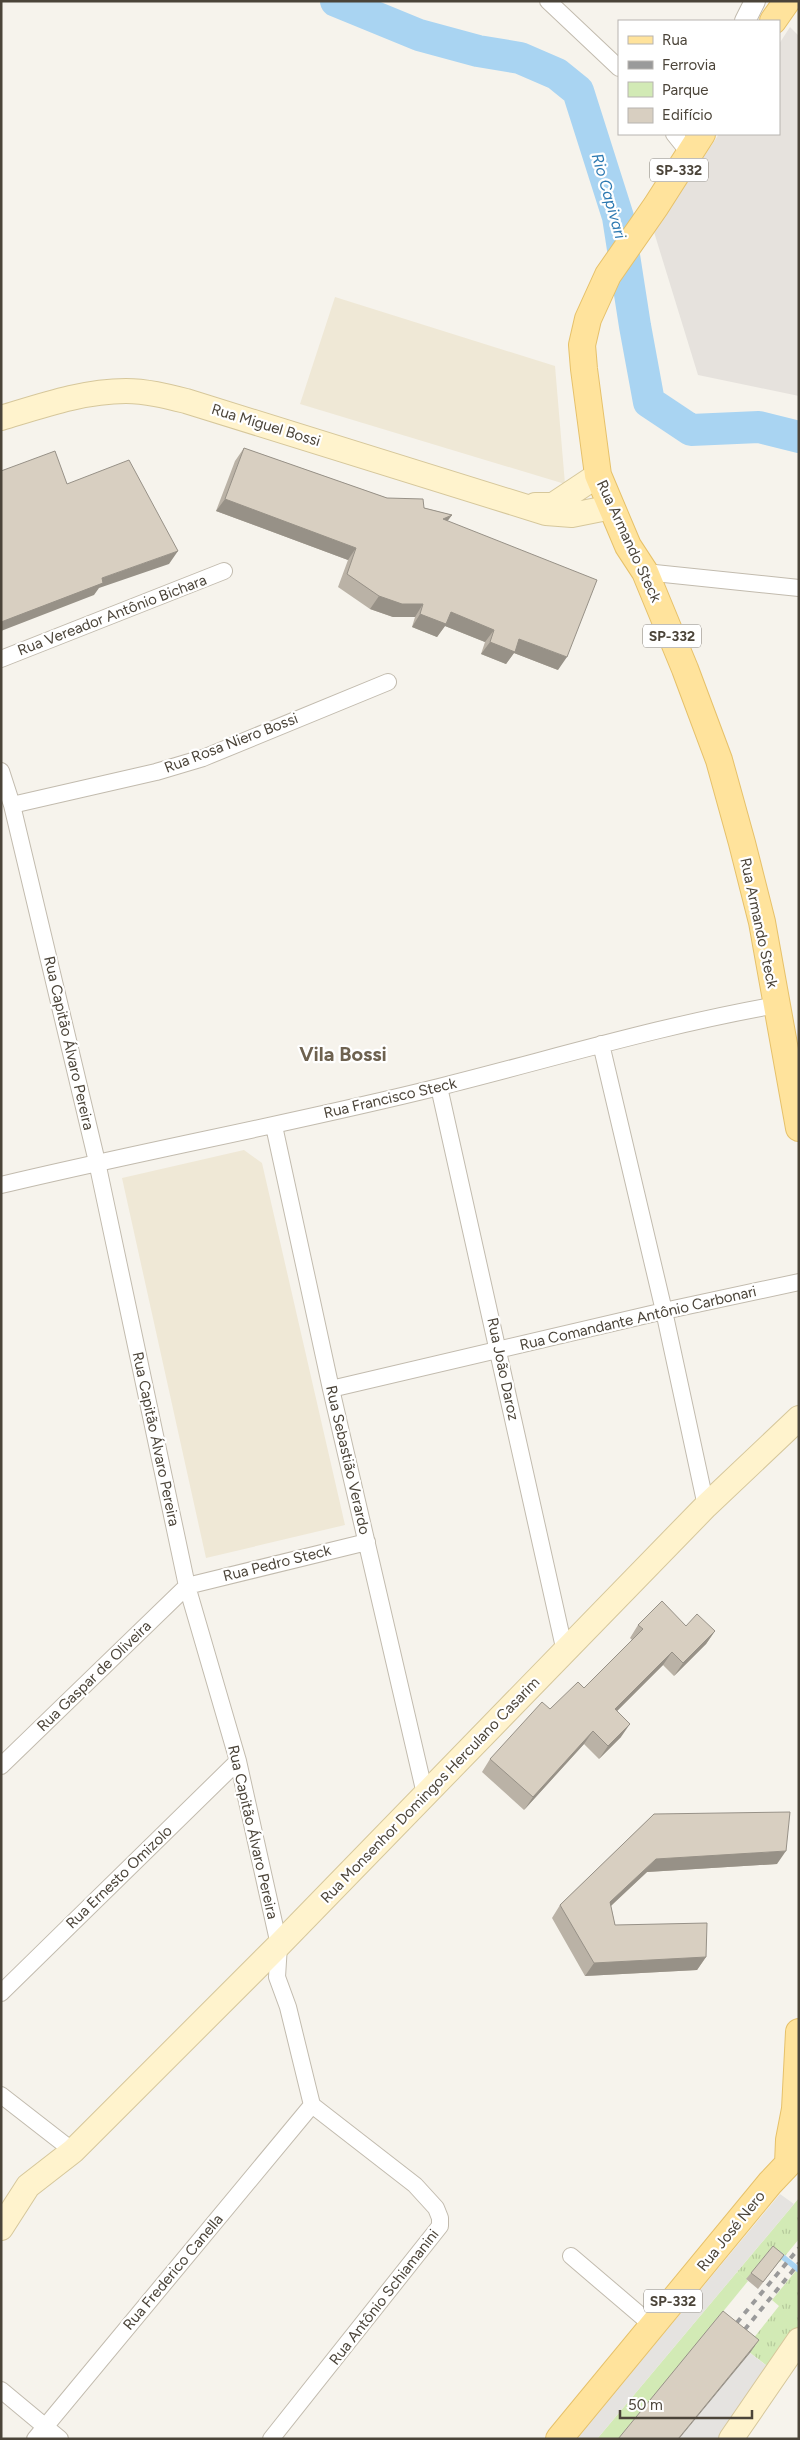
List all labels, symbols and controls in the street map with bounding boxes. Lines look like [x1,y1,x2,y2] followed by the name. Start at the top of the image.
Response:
[618,20,780,135] legend
[662,31,687,49] text: Rua
[662,56,716,74] text: Ferrovia
[662,81,709,99] text: Parque
[662,106,713,124] text: Edifício
[588,151,630,241] water label: Rio Capivari
[650,158,708,182] road number: SP-332
[209,400,323,450] street label: Rua Miguel Bossi
[593,477,666,606] street label: Rua Armando Steck
[15,571,209,659] street label: Rua Vereador Antônio Bichara
[643,624,701,648] road number: SP-332
[162,709,300,777] street label: Rua Rosa Niero Bossi
[736,856,782,990] street label: Rua Armando Steck
[40,954,98,1132] street label: Rua Capitão Álvaro Pereira
[299,1042,387,1066] district label: Vila Bossi
[322,1074,459,1122] street label: Rua Francisco Steck
[518,1282,758,1354] street label: Rua Comandante Antônio Carbonari
[483,1316,523,1422] street label: Rua João Daroz
[129,1350,183,1528] street label: Rua Capitão Álvaro Pereira
[322,1384,374,1537] street label: Rua Sebastião Verardo
[221,1541,334,1585] street label: Rua Pedro Steck
[33,1617,155,1735] street label: Rua Gaspar de Oliveira
[317,1673,543,1907] street label: Rua Monsenhor Domingos Herculano Casarim
[224,1743,282,1921] street label: Rua Capitão Álvaro Pereira
[62,1821,176,1932] street label: Rua Ernesto Omizolo
[693,2187,769,2275] street label: Rua José Nero
[119,2210,227,2334] street label: Rua Frederico Canella
[325,2226,443,2368] street label: Rua Antônio Schiamanini
[644,2290,702,2312] road number: SP-332
[620,2388,752,2420] scale bar
[628,2396,663,2414] text: 50 m

